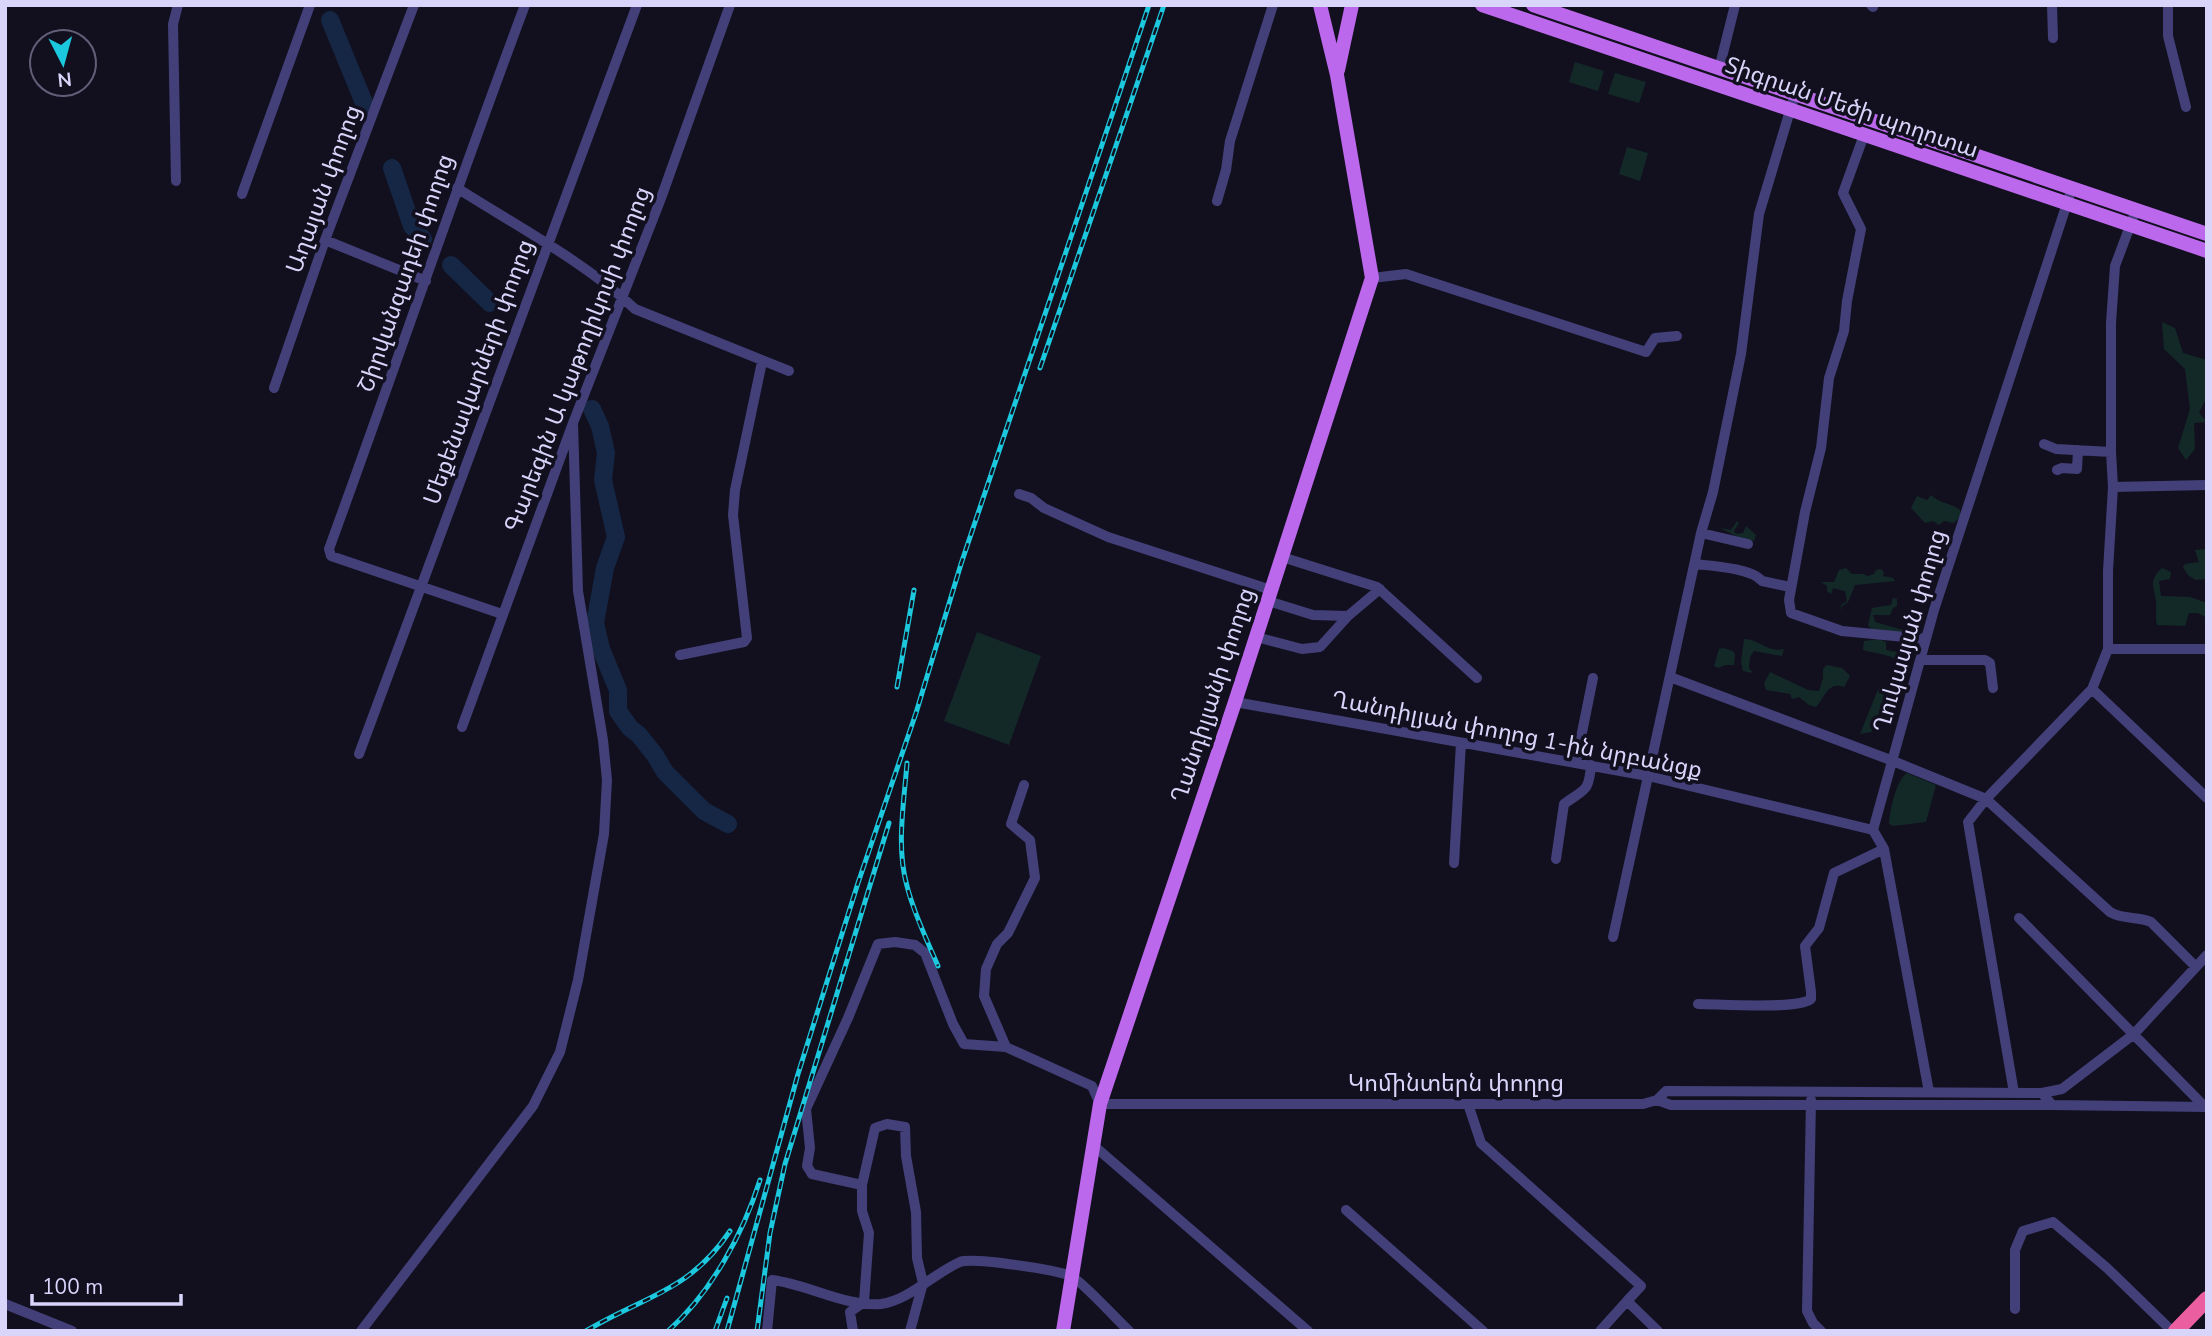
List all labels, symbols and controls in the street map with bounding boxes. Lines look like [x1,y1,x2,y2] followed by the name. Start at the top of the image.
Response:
[28,28,98,98] north arrow
[1721,50,1983,165] street label: Տիգրան Մեծի պողոտա
[56,65,73,93] text: N
[279,101,368,278] street label: Աղայան փողոց
[350,150,461,396] street label: Շիրվանզադեի փողոց
[497,182,658,536] street label: Գարեգին Ա կաթողիկոսի փողոց
[416,235,541,509] street label: Մեքենավարների փողոց
[1866,526,1953,736] street label: Ղուկասյան փողոց
[1163,584,1262,807] street label: Ղանդիլյանի փողոց
[1329,683,1705,786] street label: Ղանդիլյան փողոց 1-ին նրբանցք
[1348,1068,1564,1099] street label: Կոմինտերն փողոց
[32,1262,180,1306] scale bar
[42,1273,103,1301] text: 100 m

